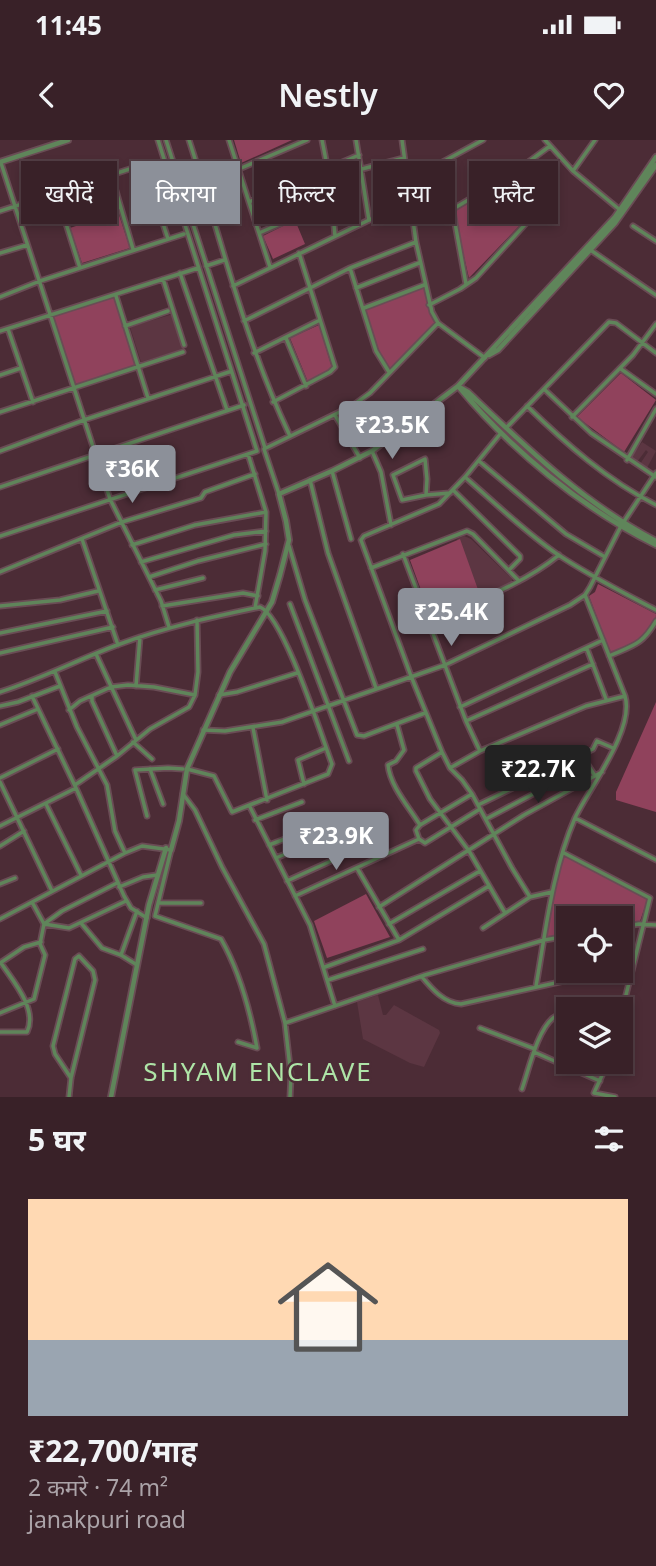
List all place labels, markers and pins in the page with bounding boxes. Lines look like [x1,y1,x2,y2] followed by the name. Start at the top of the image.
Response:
[335,402,449,461] pin: ₹23.5K
[91,446,173,505] pin: ₹36K
[394,588,508,648] pin: ₹25.4K
[481,746,595,805] pin: ₹22.7K
[279,812,393,872] pin: ₹23.9K

